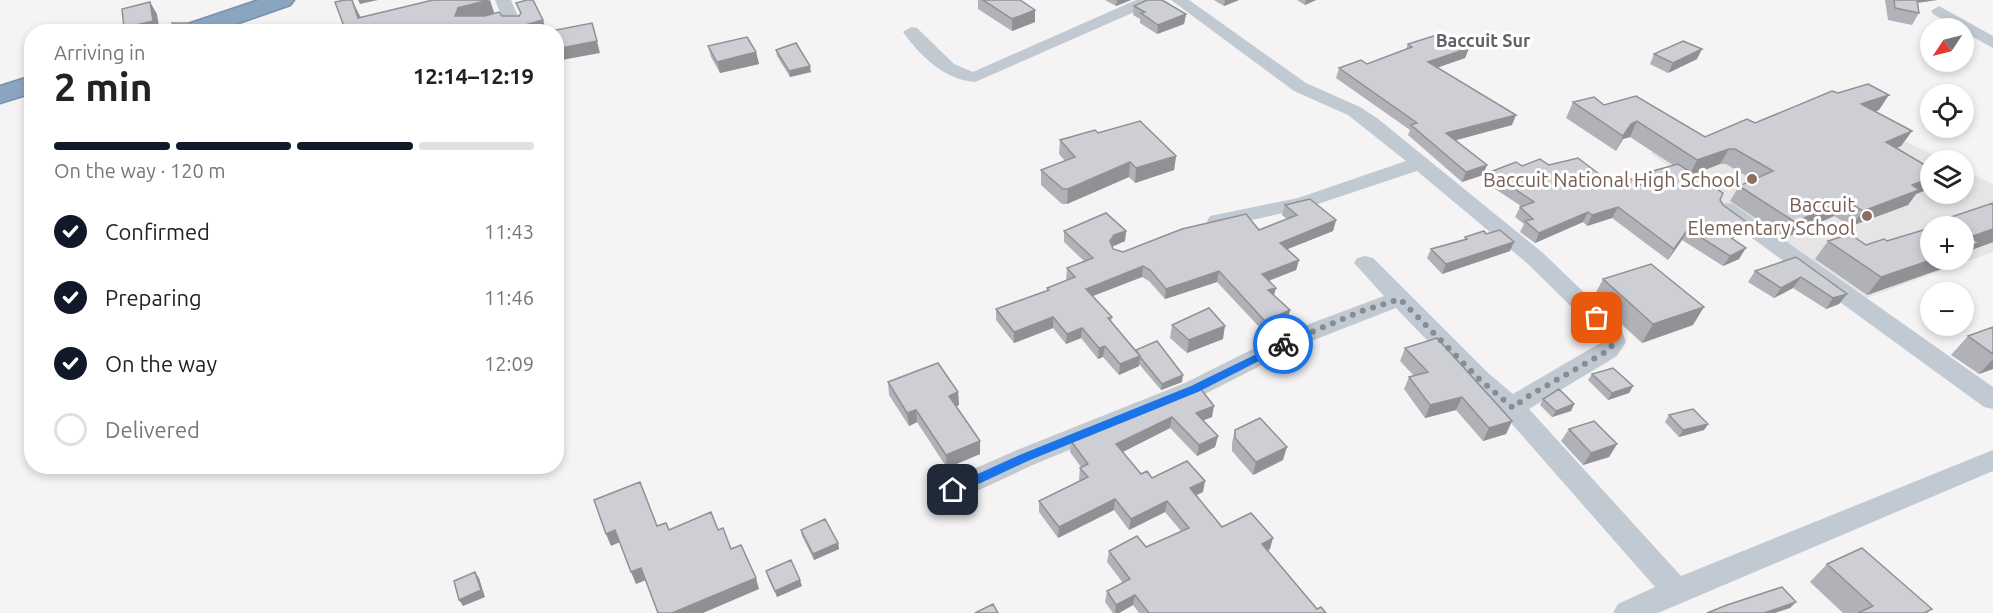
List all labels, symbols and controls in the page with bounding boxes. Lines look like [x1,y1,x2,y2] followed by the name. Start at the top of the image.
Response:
[1920,18,1974,72] north arrow
[1920,18,1974,336] map controls
[1436,30,1531,50] district label: Baccuit Sur
[54,41,145,64] text: Arriving in
[413,63,534,88] text: 12:14–12:19
[54,65,153,108] text: 2 min
[1920,84,1974,138] button: locate
[1920,150,1974,204] button: layers
[54,159,226,182] text: On the way · 120 m
[1483,168,1740,191] place label: Baccuit National High School
[1745,172,1759,186] marker: Baccuit National High School
[1688,193,1855,239] place label: Baccuit Elementary School
[1860,209,1874,223] marker: Baccuit Elementary School
[54,215,87,248] icon: check
[1920,216,1974,270] button: +
[105,219,210,244] text: Confirmed
[484,220,534,243] text: 11:43
[54,281,87,314] icon: check
[1920,282,1974,336] button: −
[105,285,202,310] text: Preparing
[484,286,534,309] text: 11:46
[1571,292,1622,343] pin
[1580,301,1613,334] icon: bag
[1253,314,1313,374] courier
[1267,328,1300,361] icon: bike
[54,347,87,380] icon: check
[105,351,217,376] text: On the way
[484,352,534,375] text: 12:09
[105,417,200,442] text: Delivered
[927,464,978,515] pin
[936,473,969,506] icon: home

